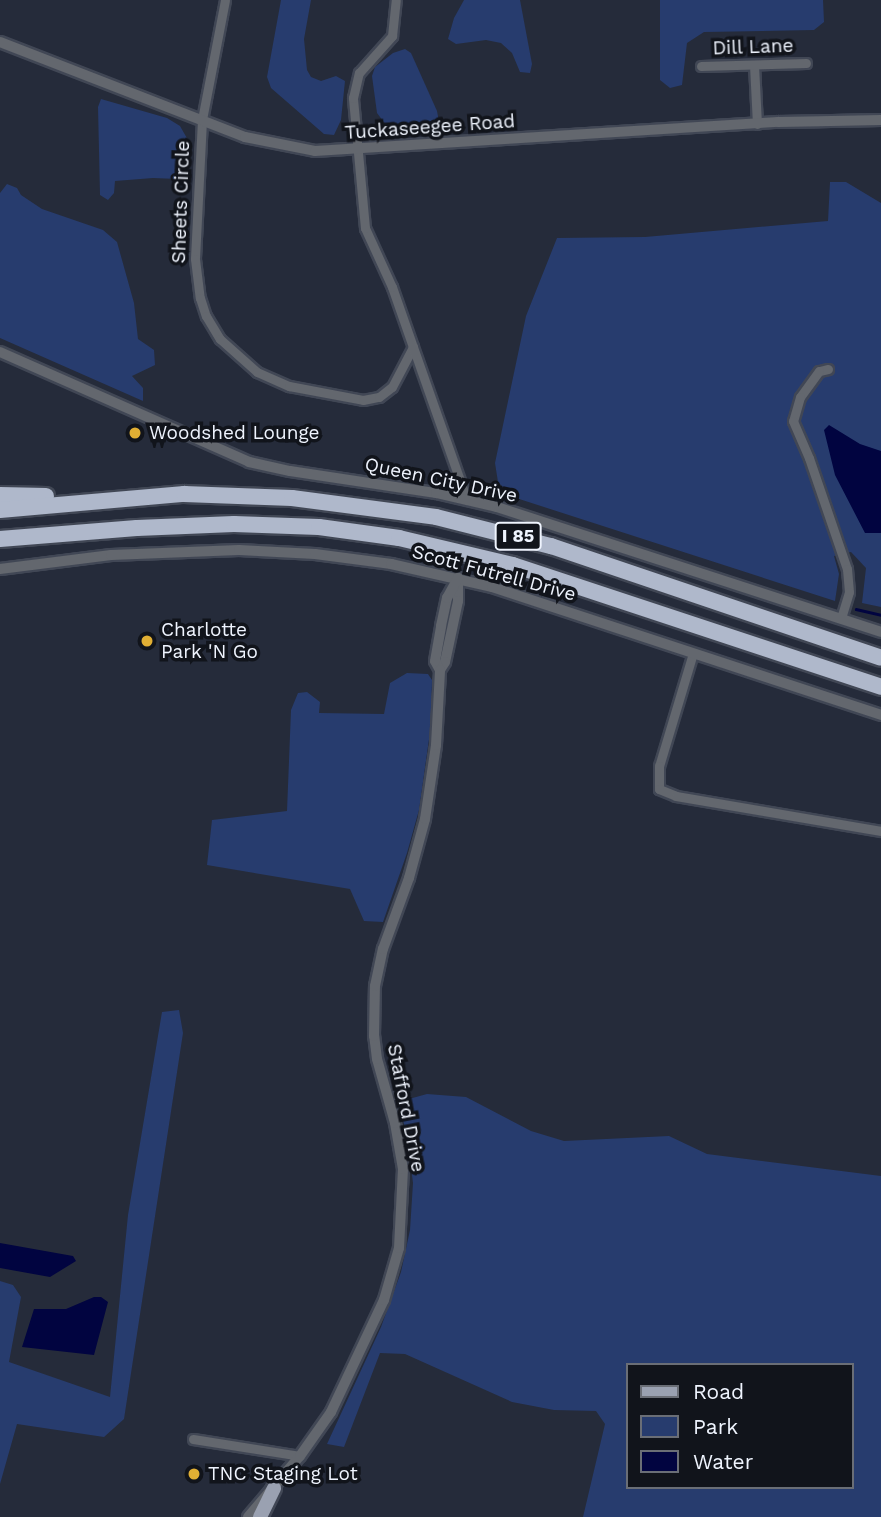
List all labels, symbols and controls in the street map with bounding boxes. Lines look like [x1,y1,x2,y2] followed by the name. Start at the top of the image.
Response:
[712,34,794,60] street label: Dill Lane
[344,110,516,144] street label: Tuckaseegee Road
[167,140,195,264] street label: Sheets Circle
[149,422,319,444] place label: Woodshed Lounge
[127,425,143,441] marker: Woodshed Lounge
[362,453,520,507] street label: Queen City Drive
[494,522,542,550] road number: I 85
[409,540,579,606] street label: Scott Futrell Drive
[161,619,258,663] place label: Charlotte Park 'N Go
[139,633,155,649] marker: Charlotte Park 'N Go
[382,1042,430,1174] street label: Stafford Drive
[626,1363,853,1489] legend
[693,1379,744,1404] text: Road
[693,1414,738,1439] text: Park
[693,1449,753,1474] text: Water
[208,1463,358,1485] place label: TNC Staging Lot
[186,1466,202,1482] marker: TNC Staging Lot

